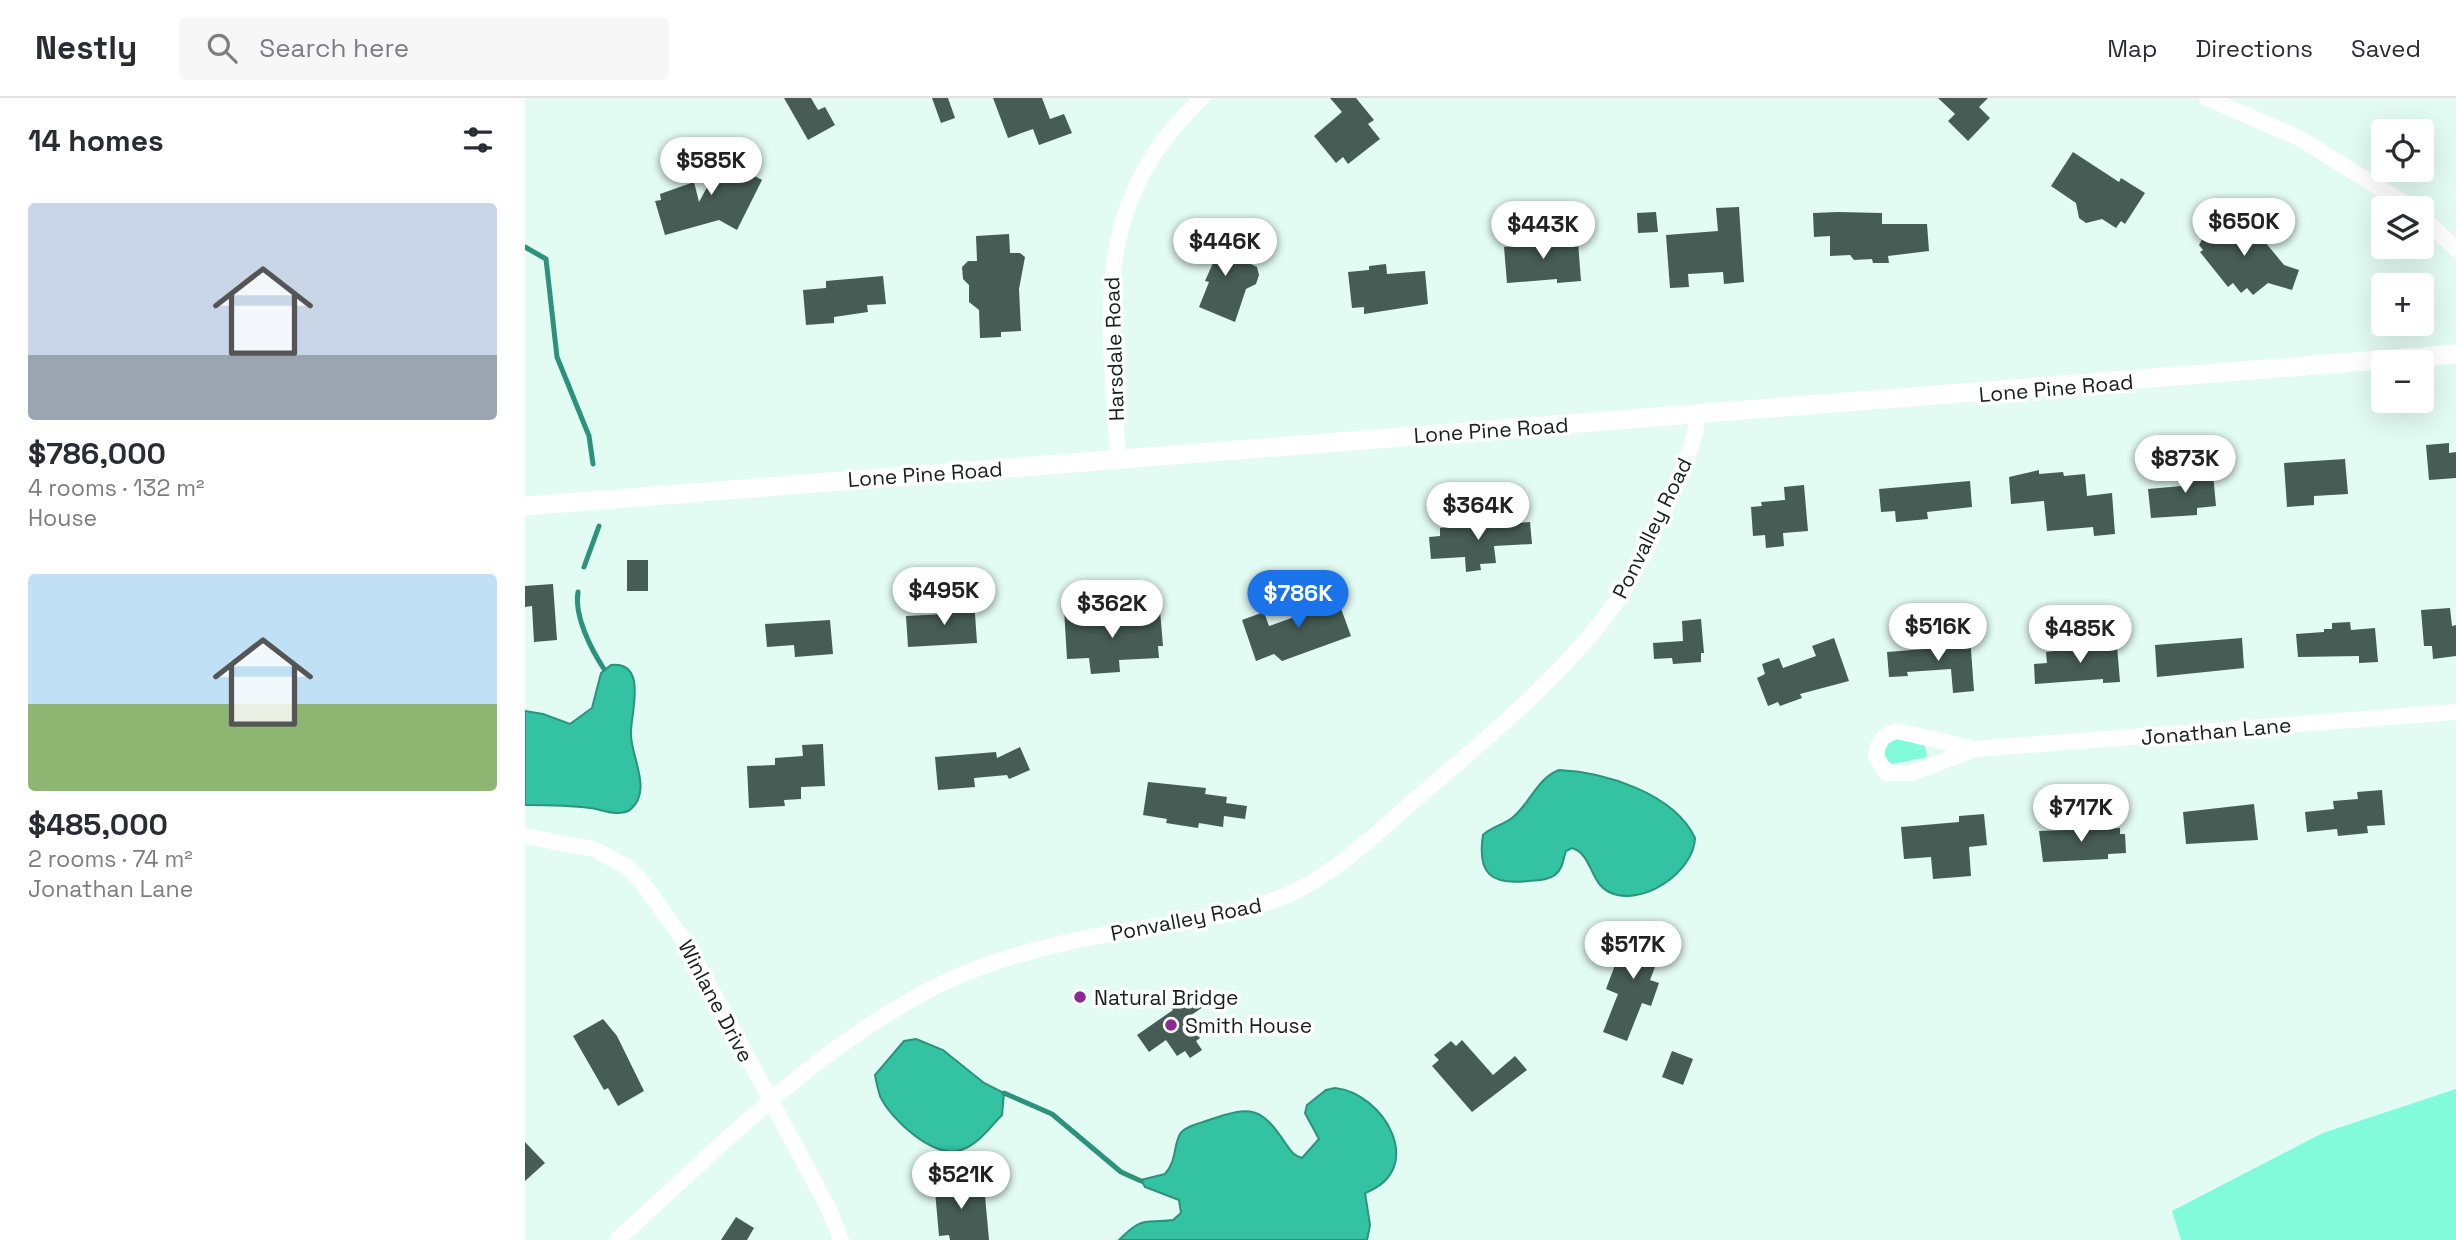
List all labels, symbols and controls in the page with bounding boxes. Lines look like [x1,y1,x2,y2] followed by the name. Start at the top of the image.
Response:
[179,17,669,80] search box
[35,27,137,69] text: Nestly
[203,29,241,67] icon: search
[259,31,409,65] text: Search here
[2107,33,2157,64] text: Map
[2195,33,2313,64] text: Directions
[2351,33,2421,64] text: Saved
[2371,119,2434,413] map controls
[2371,119,2434,182] button: locate
[28,121,164,160] text: 14 homes
[459,121,497,159] icon: filters
[662,138,760,197] pin: $585K
[676,145,746,175] text: $585K
[2371,196,2434,259] button: layers
[2195,198,2293,258] pin: $650K
[1494,202,1592,261] pin: $443K
[2208,206,2280,236] text: $650K
[1507,209,1579,239] text: $443K
[1176,218,1274,278] pin: $446K
[1189,226,1261,256] text: $446K
[200,248,326,374] icon: home
[2371,273,2434,336] button: +
[1098,276,1130,422] street label: Harsdale Road
[2371,350,2434,413] button: −
[1978,368,2134,408] street label: Lone Pine Road
[1413,411,1569,449] street label: Lone Pine Road
[28,434,166,473] text: $786,000
[2136,436,2234,495] pin: $873K
[2151,443,2219,473] text: $873K
[1606,453,1698,603] street label: Ponvalley Road
[847,455,1003,493] street label: Lone Pine Road
[28,473,204,503] text: 4 rooms · 132 m²
[1429,482,1527,542] pin: $364K
[1442,490,1514,520] text: $364K
[28,503,97,533] text: House
[895,568,993,627] pin: $495K
[1249,570,1347,630] pin: $786K
[909,575,979,605] text: $495K
[1263,578,1333,608] text: $786K
[1063,580,1161,640] pin: $362K
[1077,588,1147,618] text: $362K
[1889,603,1987,663] pin: $516K
[2031,606,2129,665] pin: $485K
[1905,611,1971,641] text: $516K
[2045,613,2115,643] text: $485K
[200,619,326,745] icon: home
[2140,711,2292,751] street label: Jonathan Lane
[2032,784,2130,844] pin: $717K
[2049,792,2113,822] text: $717K
[28,805,168,844] text: $485,000
[28,844,193,874] text: 2 rooms · 74 m²
[28,874,193,904] text: Jonathan Lane
[1108,891,1264,947] street label: Ponvalley Road
[1584,922,1682,981] pin: $517K
[1601,929,1665,959] text: $517K
[672,935,760,1067] street label: Winlane Drive
[1094,984,1238,1011] place label: Natural Bridge
[1072,989,1088,1005] marker: Natural Bridge
[1185,1012,1312,1039] place label: Smith House
[1163,1017,1179,1033] marker: Smith House
[912,1152,1010,1211] pin: $521K
[928,1159,994,1189] text: $521K

